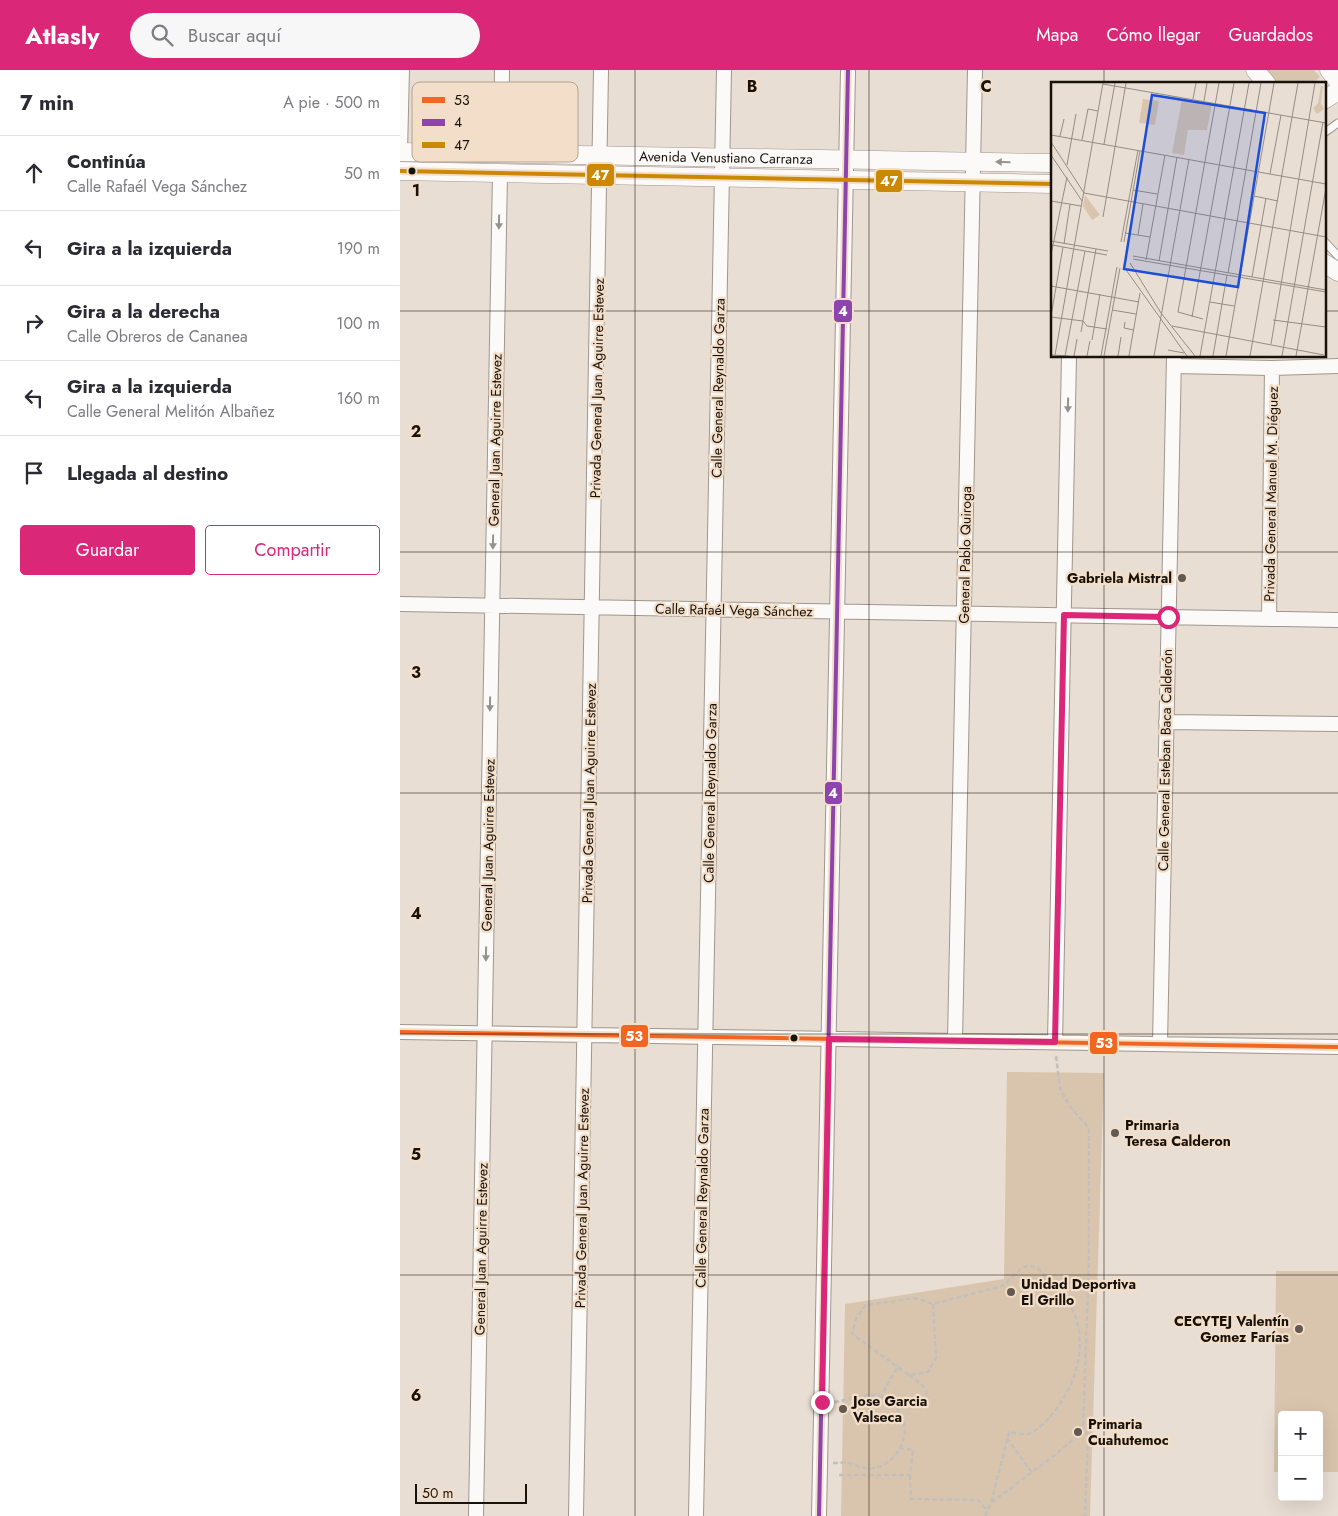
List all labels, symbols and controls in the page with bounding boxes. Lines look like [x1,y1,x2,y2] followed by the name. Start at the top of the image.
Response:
[130,13,480,58] search box
[25,18,100,53] text: Atlasly
[148,21,176,49] icon: search
[188,22,281,49] text: Buscar aquí
[1036,22,1078,48] text: Mapa
[1106,22,1201,48] text: Cómo llegar
[1229,22,1313,48] text: Guardados
[747,75,757,98] text: B
[980,75,992,98] text: C
[412,82,578,162] legend
[1051,82,1326,358] inset map
[20,88,74,118] text: 7 min
[454,90,470,110] text: 53
[283,91,380,114] text: A pie · 500 m
[454,112,462,132] text: 4
[454,135,470,155] text: 47
[639,146,813,169] street label: Avenida Venustiano Carranza
[67,148,146,175] text: Continúa
[995,158,1011,166] one-way arrow
[20,159,48,187] icon: ahead
[344,162,380,185] text: 50 m
[586,163,615,187] line badge: 47
[591,165,610,185] text: 47
[407,166,417,176] unlabelled marker
[875,169,903,193] line badge: 47
[880,171,899,191] text: 47
[67,175,247,198] text: Calle Rafaél Vega Sánchez
[412,179,420,202] text: 1
[495,214,503,230] one-way arrow
[20,234,48,262] icon: left
[67,235,232,262] text: Gira a la izquierda
[337,237,380,260] text: 190 m
[585,277,609,498] street label: Privada General Juan Aguirre Estevez
[67,298,220,325] text: Gira a la derecha
[706,298,730,478] street label: Calle General Reynaldo Garza
[833,299,853,323] line badge: 4
[838,301,848,321] text: 4
[20,309,48,337] icon: right
[336,312,380,335] text: 100 m
[67,325,248,348] text: Calle Obreros de Cananea
[483,353,507,527] street label: General Juan Aguirre Estevez
[67,373,232,400] text: Gira a la izquierda
[20,384,48,412] icon: left
[1259,386,1283,602] street label: Privada General Manuel M. Diéguez
[337,387,380,410] text: 160 m
[1064,397,1072,413] one-way arrow
[67,400,275,423] text: Calle General Melitón Albañez
[411,420,421,443] text: 2
[20,459,48,487] icon: arrive
[67,460,228,487] text: Llegada al destino
[954,486,976,624] street label: General Pablo Quiroga
[20,525,195,575] button: Guardar
[205,525,380,575] button: Compartir
[489,534,497,550] one-way arrow
[1067,568,1172,588] place label: Gabriela Mistral
[1176,572,1188,584] marker: Gabriela Mistral
[655,599,814,621] street label: Calle Rafaél Vega Sánchez
[1157,606,1180,629] route start
[1153,649,1177,871] street label: Calle General Esteban Baca Calderón
[411,661,421,684] text: 3
[577,682,601,903] street label: Privada General Juan Aguirre Estevez
[486,697,494,713] one-way arrow
[698,703,722,883] street label: Calle General Reynaldo Garza
[476,758,500,932] street label: General Juan Aguirre Estevez
[824,781,843,805] line badge: 4
[828,783,838,803] text: 4
[410,902,422,925] text: 4
[482,946,490,962] one-way arrow
[620,1024,649,1048] line badge: 53
[625,1026,643,1046] text: 53
[1089,1031,1118,1055] line badge: 53
[789,1033,799,1043] unlabelled marker
[1095,1033,1113,1053] text: 53
[570,1087,594,1308] street label: Privada General Juan Aguirre Estevez
[690,1108,714,1288] street label: Calle General Reynaldo Garza
[1125,1115,1231,1151] place label: Primaria Teresa Calderon
[1109,1127,1121,1139] marker: Primaria Teresa Calderon
[411,1143,421,1166] text: 5
[469,1162,493,1336] street label: General Juan Aguirre Estevez
[1021,1274,1136,1310] place label: Unidad Deportiva El Grillo
[1005,1286,1017,1298] marker: Unidad Deportiva El Grillo
[1174,1311,1290,1347] place label: CECYTEJ Valentín Gomez Farías
[1293,1323,1305,1335] marker: CECYTEJ Valentín Gomez Farías
[411,1384,421,1407] text: 6
[811,1391,834,1414] route end
[850,1391,927,1427] place label: Jose Garcia Valseca
[837,1403,849,1415] marker: Jose Garcia Valseca
[1278,1411,1323,1501] map controls
[1278,1411,1323,1456] button: +
[1088,1414,1169,1450] place label: Primaria Cuahutemoc
[1072,1426,1084,1438] marker: Primaria Cuahutemoc
[1278,1456,1323,1501] button: −
[415,1481,528,1504] scale bar
[422,1483,453,1503] text: 50 m

